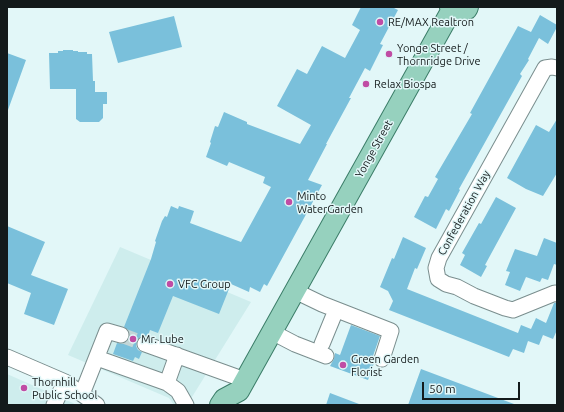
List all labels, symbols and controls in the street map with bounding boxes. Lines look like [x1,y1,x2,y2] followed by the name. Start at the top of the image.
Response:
[388,15,474,29] place label: RE/MAX Realtron
[375,17,385,27] marker: RE/MAX Realtron
[397,41,480,67] place label: Yonge Street / Thornridge Drive
[384,49,394,59] marker: Yonge Street / Thornridge Drive
[374,77,436,91] place label: Relax Biospa
[361,79,371,89] marker: Relax Biospa
[353,118,395,180] street label: Yonge Street
[435,168,493,258] street label: Confederation Way
[297,189,363,215] place label: Minto WaterGarden
[284,197,294,207] marker: Minto WaterGarden
[178,277,231,291] place label: VFC Group
[165,279,175,289] marker: VFC Group
[141,332,184,346] place label: Mr. Lube
[128,334,138,344] marker: Mr. Lube
[351,352,419,378] place label: Green Garden Florist
[338,360,348,370] marker: Green Garden Florist
[424,374,522,400] scale bar
[32,375,97,401] place label: Thornhill Public School
[429,382,456,395] text: 50 m
[19,383,29,393] marker: Thornhill Public School

